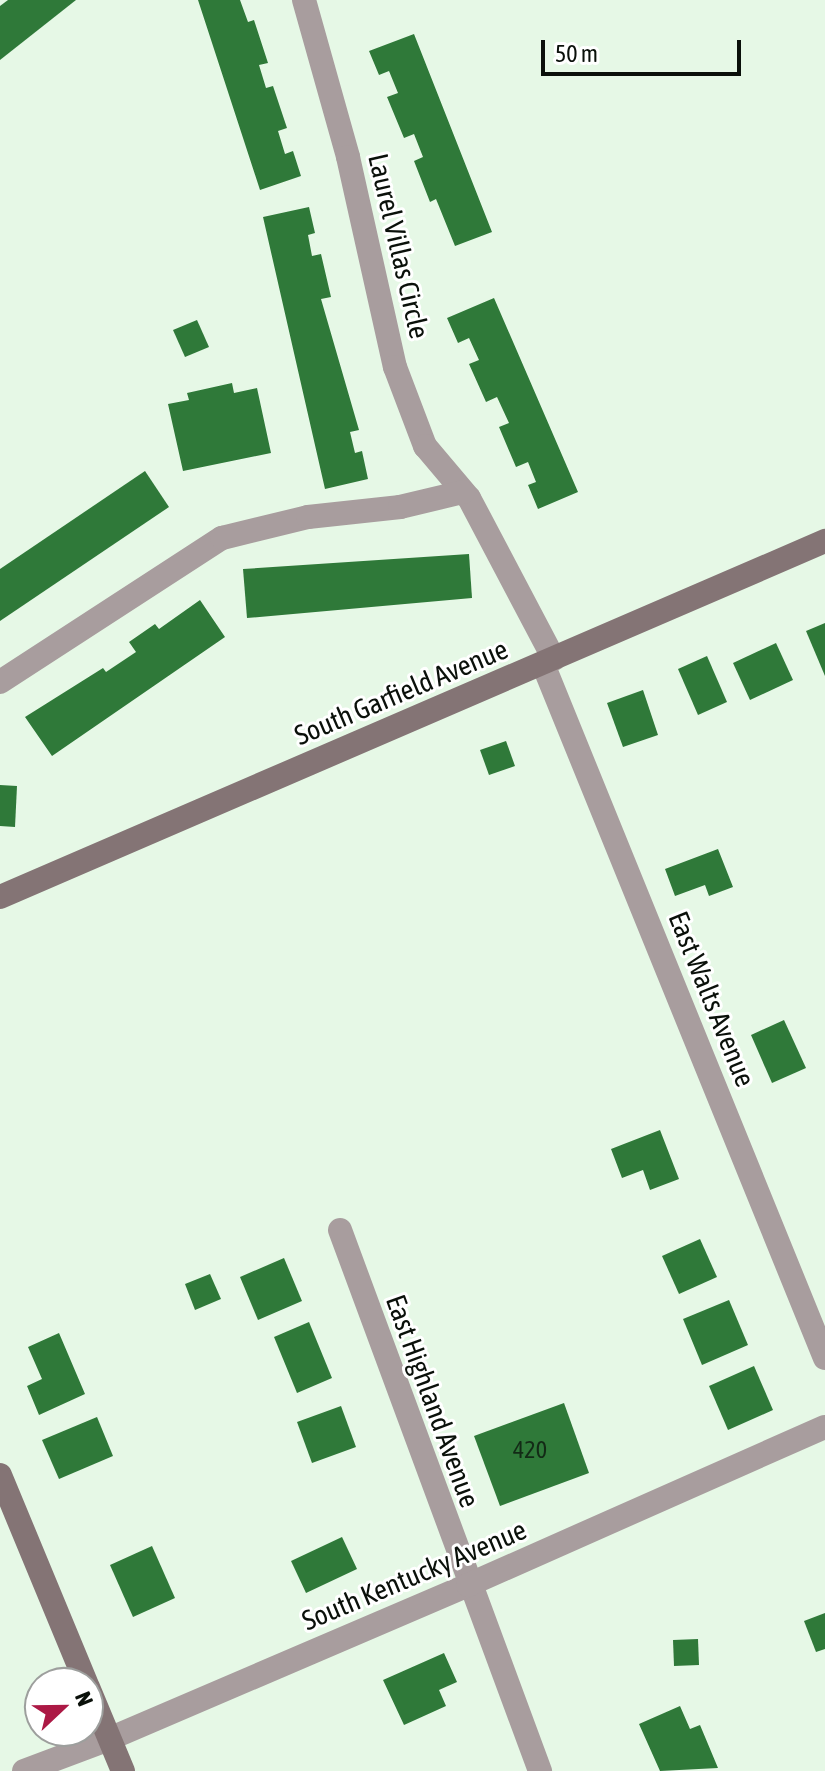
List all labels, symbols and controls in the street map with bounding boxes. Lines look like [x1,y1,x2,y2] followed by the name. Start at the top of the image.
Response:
[545,24,745,74] scale bar
[555,40,598,67] text: 50 m
[361,150,437,342] street label: Laurel Villas Circle
[289,632,513,752] street label: South Garfield Avenue
[662,907,762,1091] street label: East Walts Avenue
[379,1290,487,1512] street label: East Highland Avenue
[513,1436,547,1464] house number: 420
[297,1513,531,1637] street label: South Kentucky Avenue
[24,1667,104,1747] north arrow
[70,1688,99,1710] text: N

